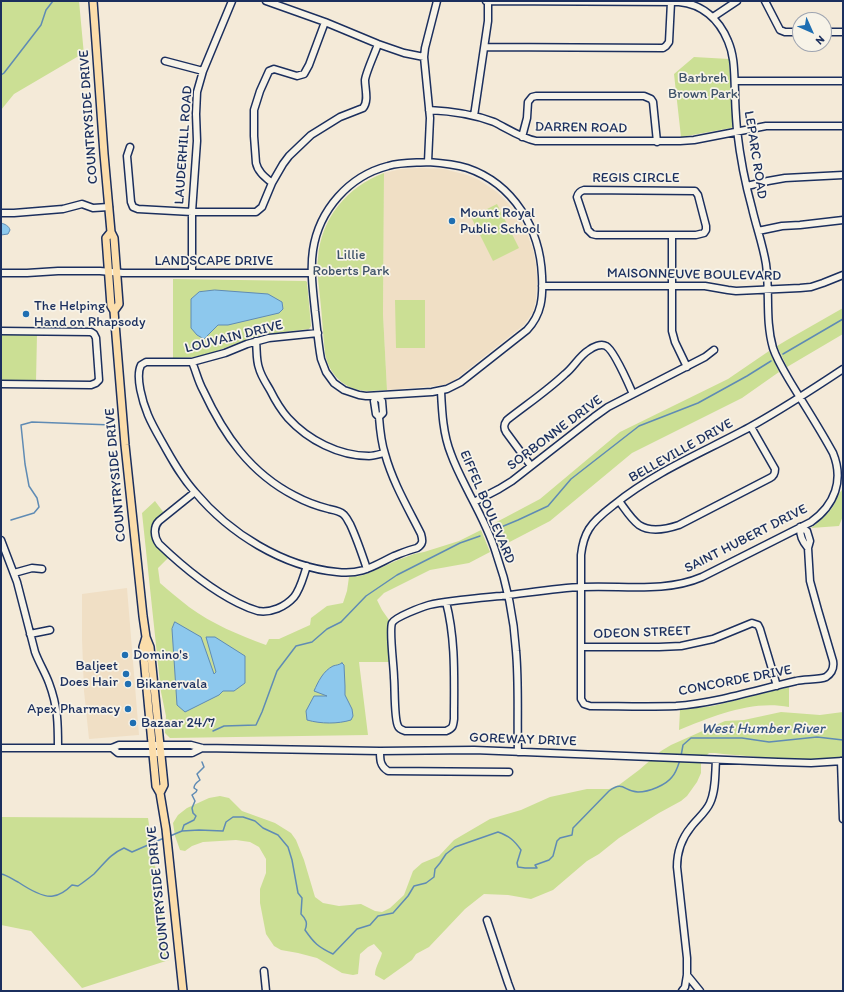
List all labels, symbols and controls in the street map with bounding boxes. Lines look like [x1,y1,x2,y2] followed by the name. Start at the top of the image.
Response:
[792,12,832,52] north arrow
[813,33,827,47] text: N
[76,49,102,185] street label: COUNTRYSIDE DRIVE
[668,70,738,102] park label: Barbreh Brown Park
[171,85,197,205] street label: LAUDERHILL ROAD
[740,110,770,200] street label: LEPARC ROAD
[535,119,627,137] street label: DARREN ROAD
[592,170,680,186] street label: REGIS CIRCLE
[460,205,540,238] place label: Mount Royal Public School
[447,216,457,226] marker: Mount Royal Public School
[313,247,389,280] park label: Lillie Roberts Park
[155,253,273,269] street label: LANDSCAPE DRIVE
[607,265,781,285] street label: MAISONNEUVE BOULEVARD
[34,298,146,330] place label: The Helping Hand on Rhapsody
[21,309,31,319] marker: The Helping Hand on Rhapsody
[183,317,285,357] street label: LOUVAIN DRIVE
[504,392,606,474] street label: SORBONNE DRIVE
[102,407,130,543] street label: COUNTRYSIDE DRIVE
[626,415,736,487] street label: BELLEVILLE DRIVE
[456,448,518,566] street label: EIFFEL BOULEVARD
[682,501,810,577] street label: SAINT HUBERT DRIVE
[593,623,691,643] street label: ODEON STREET
[133,647,188,663] place label: Domino's
[120,650,130,660] marker: Domino's
[59,658,118,690] place label: Baljeet Does Hair
[677,662,793,700] street label: CONCORDE DRIVE
[121,669,131,679] marker: Baljeet Does Hair
[136,676,207,692] place label: Bikanervala
[123,679,133,689] marker: Bikanervala
[27,701,120,717] place label: Apex Pharmacy
[123,704,133,714] marker: Apex Pharmacy
[141,715,215,731] place label: Bazaar 24/7
[128,718,138,728] marker: Bazaar 24/7
[701,720,825,738] water label: West Humber River
[469,730,577,750] street label: GOREWAY DRIVE
[144,825,174,961] street label: COUNTRYSIDE DRIVE

